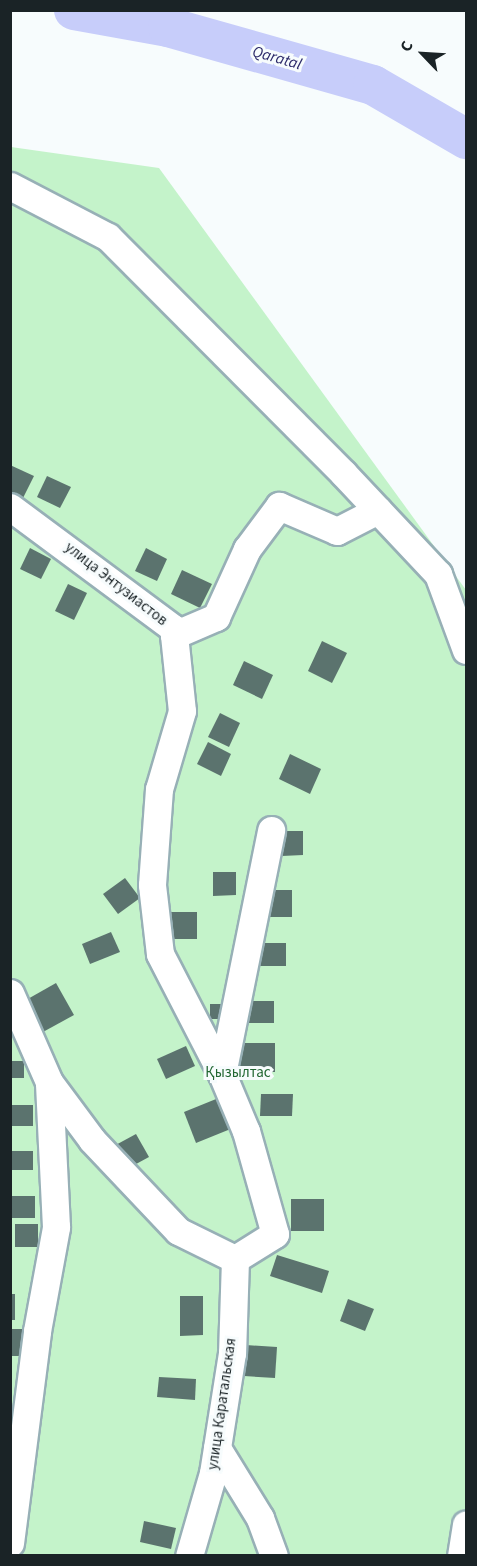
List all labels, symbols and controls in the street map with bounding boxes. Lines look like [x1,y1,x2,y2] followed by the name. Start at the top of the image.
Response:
[393,24,453,84] north arrow
[395,38,419,55] text: С
[250,42,304,74] water label: Qaratal
[61,538,171,630] street label: улица Энтузиастов
[205,1064,271,1082] park label: Қызылтас
[204,1337,240,1471] street label: улица Каратальская

